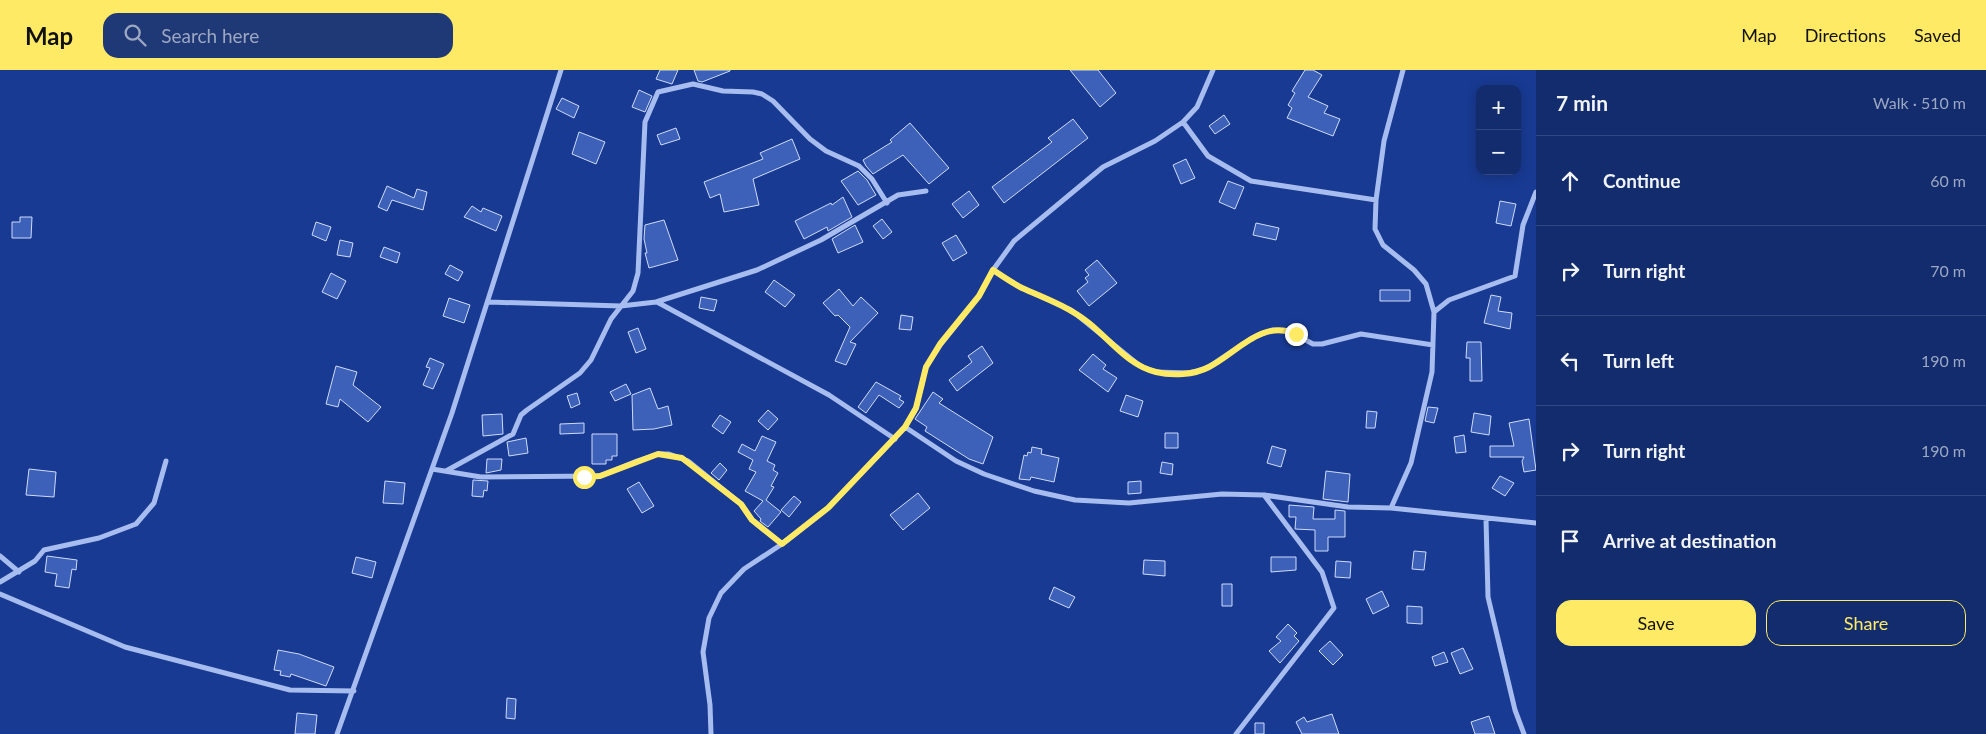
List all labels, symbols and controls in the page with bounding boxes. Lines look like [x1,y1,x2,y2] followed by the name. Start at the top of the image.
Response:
[103,13,453,58] search box
[25,21,73,50] text: Map
[121,21,149,49] icon: search
[161,24,259,47] text: Search here
[1741,24,1777,46] text: Map
[1805,24,1886,46] text: Directions
[1914,24,1961,46] text: Saved
[1476,85,1521,175] map controls
[1476,85,1521,130] button: +
[1556,90,1608,115] text: 7 min
[1873,93,1966,112] text: Walk · 510 m
[1476,130,1521,175] button: −
[1556,167,1584,195] icon: ahead
[1603,169,1681,192] text: Continue
[1930,171,1966,190] text: 60 m
[1556,257,1584,285] icon: right
[1603,259,1685,282] text: Turn right
[1930,261,1966,280] text: 70 m
[1285,323,1308,346] route end
[1556,347,1584,375] icon: left
[1603,349,1674,372] text: Turn left
[1921,351,1966,370] text: 190 m
[1556,437,1584,465] icon: right
[1603,439,1685,462] text: Turn right
[1921,441,1966,460] text: 190 m
[573,466,596,489] route start
[1556,527,1584,555] icon: arrive
[1603,529,1776,552] text: Arrive at destination
[1556,600,1756,646] button: Save
[1766,600,1966,646] button: Share

